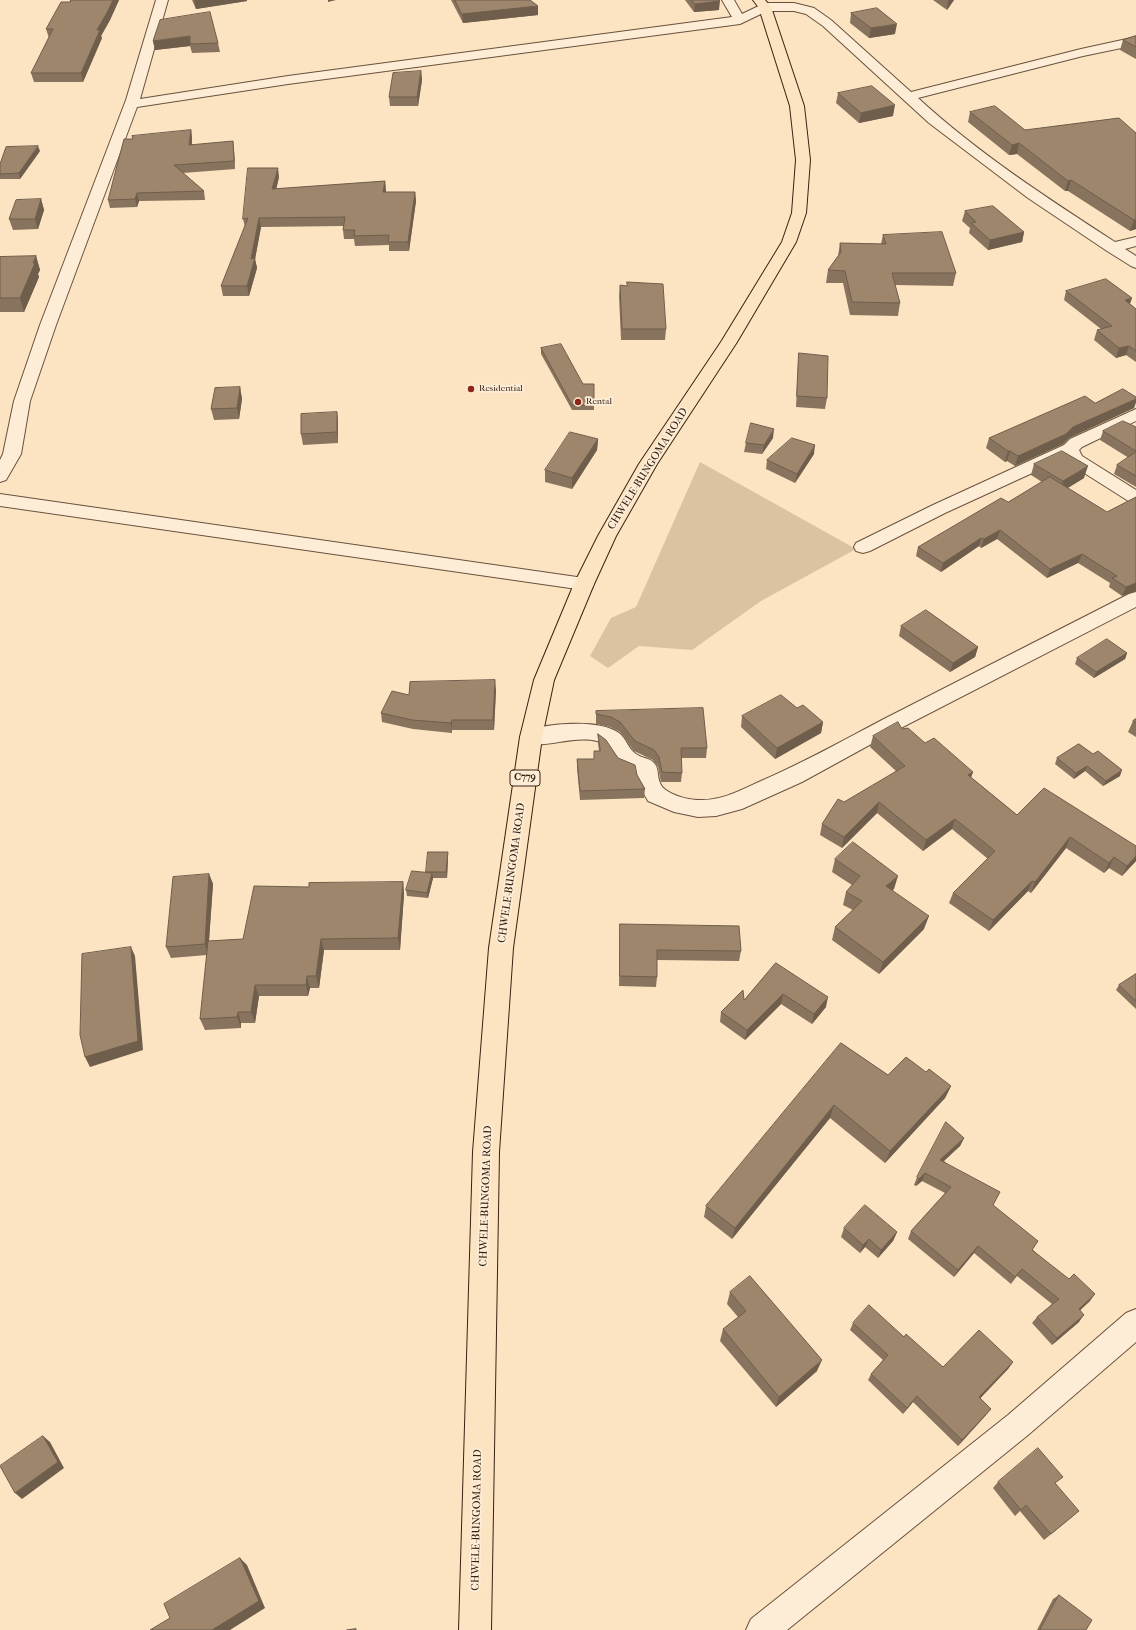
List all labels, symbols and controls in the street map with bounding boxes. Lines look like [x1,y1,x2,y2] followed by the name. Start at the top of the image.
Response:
[466,384,476,394] marker: Residential
[479,384,523,394] place label: Residential
[573,397,583,407] marker: Rental
[586,397,612,407] place label: Rental
[605,406,691,532] street label: CHWELE-BUNGOMA ROAD
[510,770,540,786] road number: C779
[496,802,528,944] street label: CHWELE-BUNGOMA ROAD
[477,1125,495,1267] street label: CHWELE-BUNGOMA ROAD
[469,1449,485,1591] street label: CHWELE-BUNGOMA ROAD

